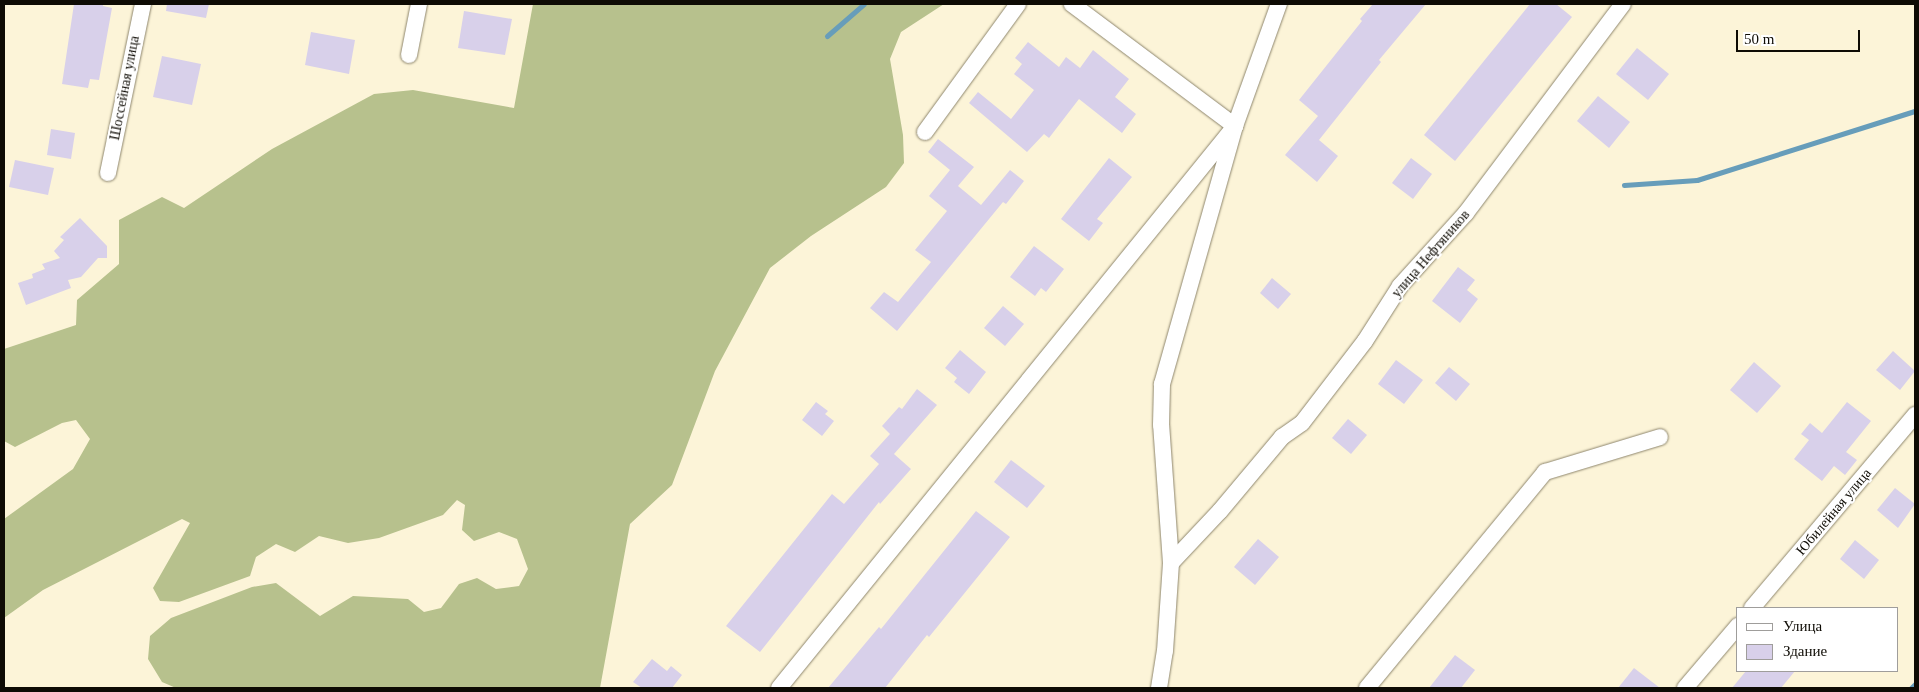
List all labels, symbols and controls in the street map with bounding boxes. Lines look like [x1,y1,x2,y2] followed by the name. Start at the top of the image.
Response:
[1739,20,1863,52] scale bar
[1744,31,1774,47] text: 50 m
[107,34,143,142] street label: Шоссейная улица
[1388,207,1474,301] street label: улица Нефтяников
[1793,465,1875,559] street label: Юбилейная улица
[1736,607,1899,672] legend
[1783,618,1822,634] text: Улица
[1783,643,1827,659] text: Здание

